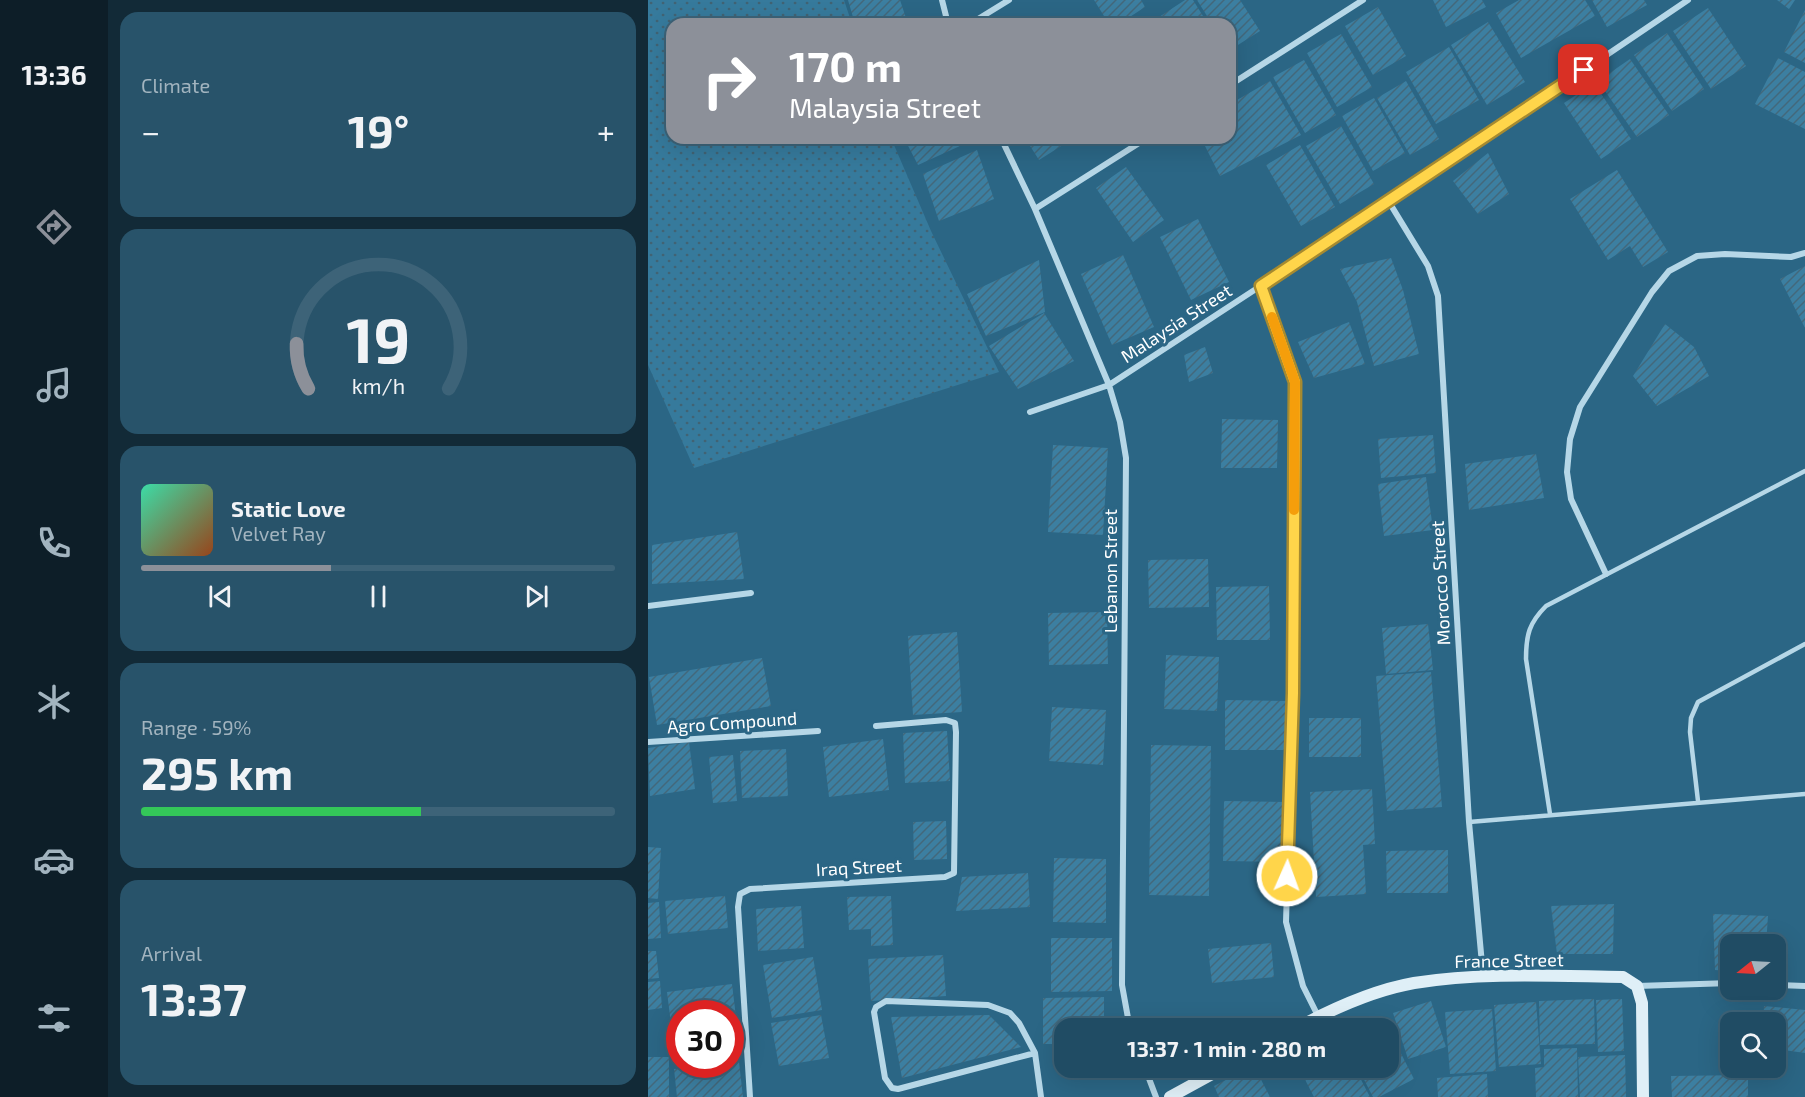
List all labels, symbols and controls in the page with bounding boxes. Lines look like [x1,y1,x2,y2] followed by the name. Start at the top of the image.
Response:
[789,40,902,90] text: 170 m
[690,42,768,120] icon: right
[1558,44,1609,95] pin
[1567,53,1600,86] icon: arrive
[21,58,87,90] text: 13:36
[141,73,210,97] text: Climate
[789,91,981,123] text: Malaysia Street
[348,103,409,157] text: 19°
[141,111,160,151] text: −
[597,111,615,151] text: +
[33,206,75,248] icon: directions
[1116,279,1236,367] street label: Malaysia Street
[346,301,410,376] text: 19
[33,364,75,406] icon: music
[351,373,405,398] text: km/h
[231,495,346,521] text: Static Love
[1099,509,1121,633] street label: Lebanon Street
[1426,520,1454,646] street label: Morocco Street
[231,521,326,545] text: Velvet Ray
[33,522,75,564] icon: phone
[204,580,237,613] icon: previous
[362,580,395,613] icon: pause
[520,580,553,613] icon: next
[33,681,75,723] icon: climate
[666,706,798,738] street label: Agro Compound
[141,715,251,739] text: Range · 59%
[141,745,293,799] text: 295 km
[33,839,75,881] icon: car
[1255,844,1319,908] position arrow
[815,854,903,880] street label: Iraq Street
[1720,934,1786,1000] north arrow
[1720,934,1786,1078] map controls
[141,941,202,965] text: Arrival
[1454,948,1564,972] street label: France Street
[141,971,247,1025] text: 13:37
[33,997,75,1039] icon: filters
[666,1000,744,1078] speed limit sign: 30
[1720,1012,1786,1078] button: search
[1127,1035,1326,1061] text: 13:37 · 1 min · 280 m

